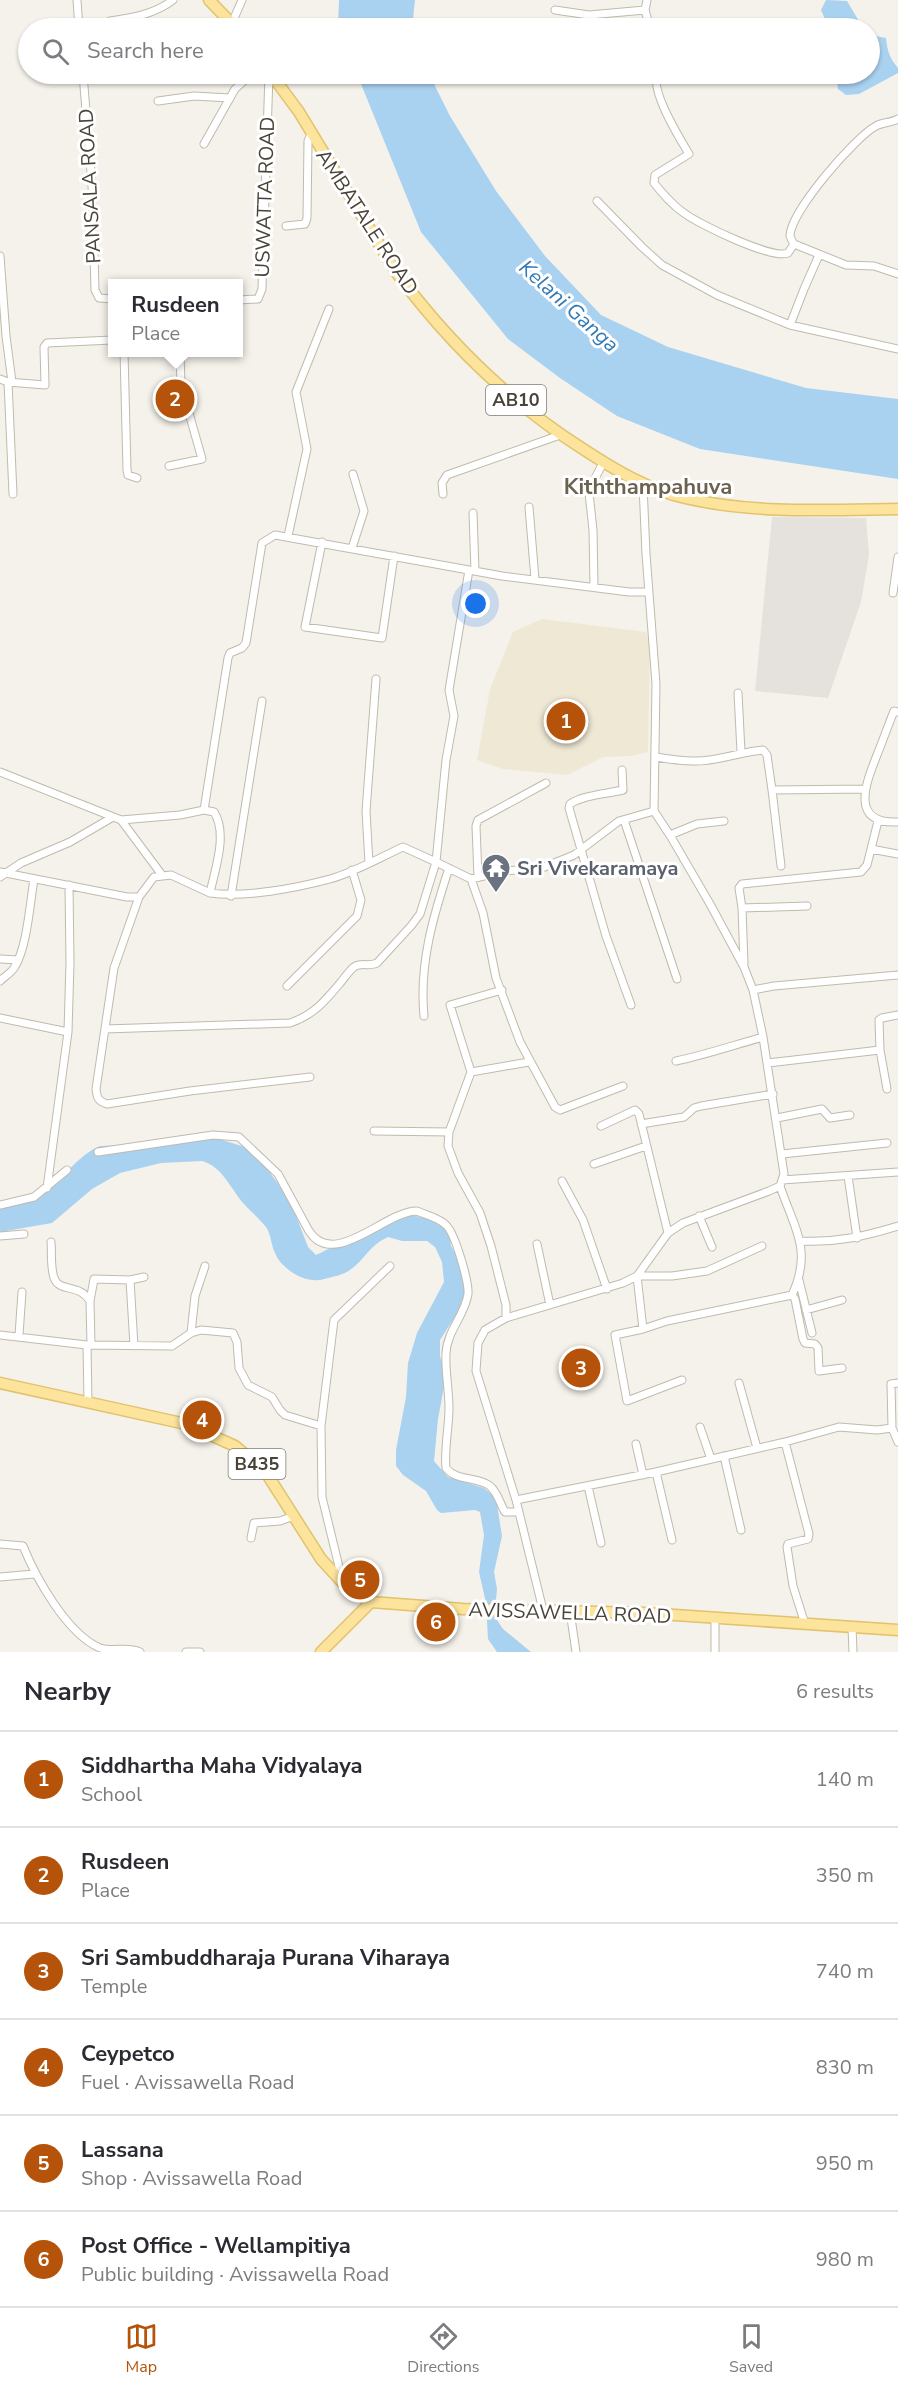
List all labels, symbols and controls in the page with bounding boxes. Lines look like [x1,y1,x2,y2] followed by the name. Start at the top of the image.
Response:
[18,18,880,84] search box
[39,35,72,68] icon: search
[87,36,204,66] text: Search here
[72,108,108,264] street label: PANSALA ROAD
[249,116,281,278] street label: USWATTA ROAD
[310,144,424,300] street label: AMBATALE ROAD
[513,254,625,358] water label: Kelani Ganga
[108,279,243,357] popup
[131,290,220,320] text: Rusdeen
[131,320,180,347] text: Place
[156,376,195,422] pin: 2
[486,385,546,415] road number: AB10
[564,472,732,502] district label: Kiththampahuva
[461,589,490,618] your location
[546,698,586,744] pin: 1
[480,852,512,894] temple icon: Sri Vivekaramaya
[517,855,678,882] place label: Sri Vivekaramaya
[562,1346,600,1390] pin: 3
[182,1398,222,1442] pin: 4
[228,1449,286,1479] road number: B435
[340,1558,380,1602] pin: 5
[468,1596,672,1630] street label: AVISSAWELLA ROAD
[416,1600,456,1644] pin: 6
[24,1674,111,1709] text: Nearby
[796,1678,874,1705] text: 6 results
[81,1751,363,1781] text: Siddhartha Maha Vidyalaya
[38,1766,50,1793] text: 1
[816,1766,874,1793] text: 140 m
[81,1781,142,1808] text: School
[81,1847,169,1877] text: Rusdeen
[38,1862,50,1889] text: 2
[816,1862,874,1889] text: 350 m
[81,1877,130,1904] text: Place
[81,1943,450,1973] text: Sri Sambuddharaja Purana Viharaya
[38,1958,50,1985] text: 3
[816,1958,874,1985] text: 740 m
[81,1973,147,2000] text: Temple
[81,2039,175,2069] text: Ceypetco
[38,2054,50,2081] text: 4
[816,2054,874,2081] text: 830 m
[81,2069,295,2096] text: Fuel · Avissawella Road
[81,2135,164,2165] text: Lassana
[38,2150,50,2177] text: 5
[816,2150,874,2177] text: 950 m
[81,2165,302,2192] text: Shop · Avissawella Road
[81,2231,351,2261] text: Post Office - Wellampitiya
[38,2246,50,2273] text: 6
[816,2246,874,2273] text: 980 m
[81,2261,389,2288] text: Public building · Avissawella Road
[125,2320,158,2378] tab: Map
[407,2320,479,2378] tab: Directions
[729,2320,773,2378] tab: Saved

